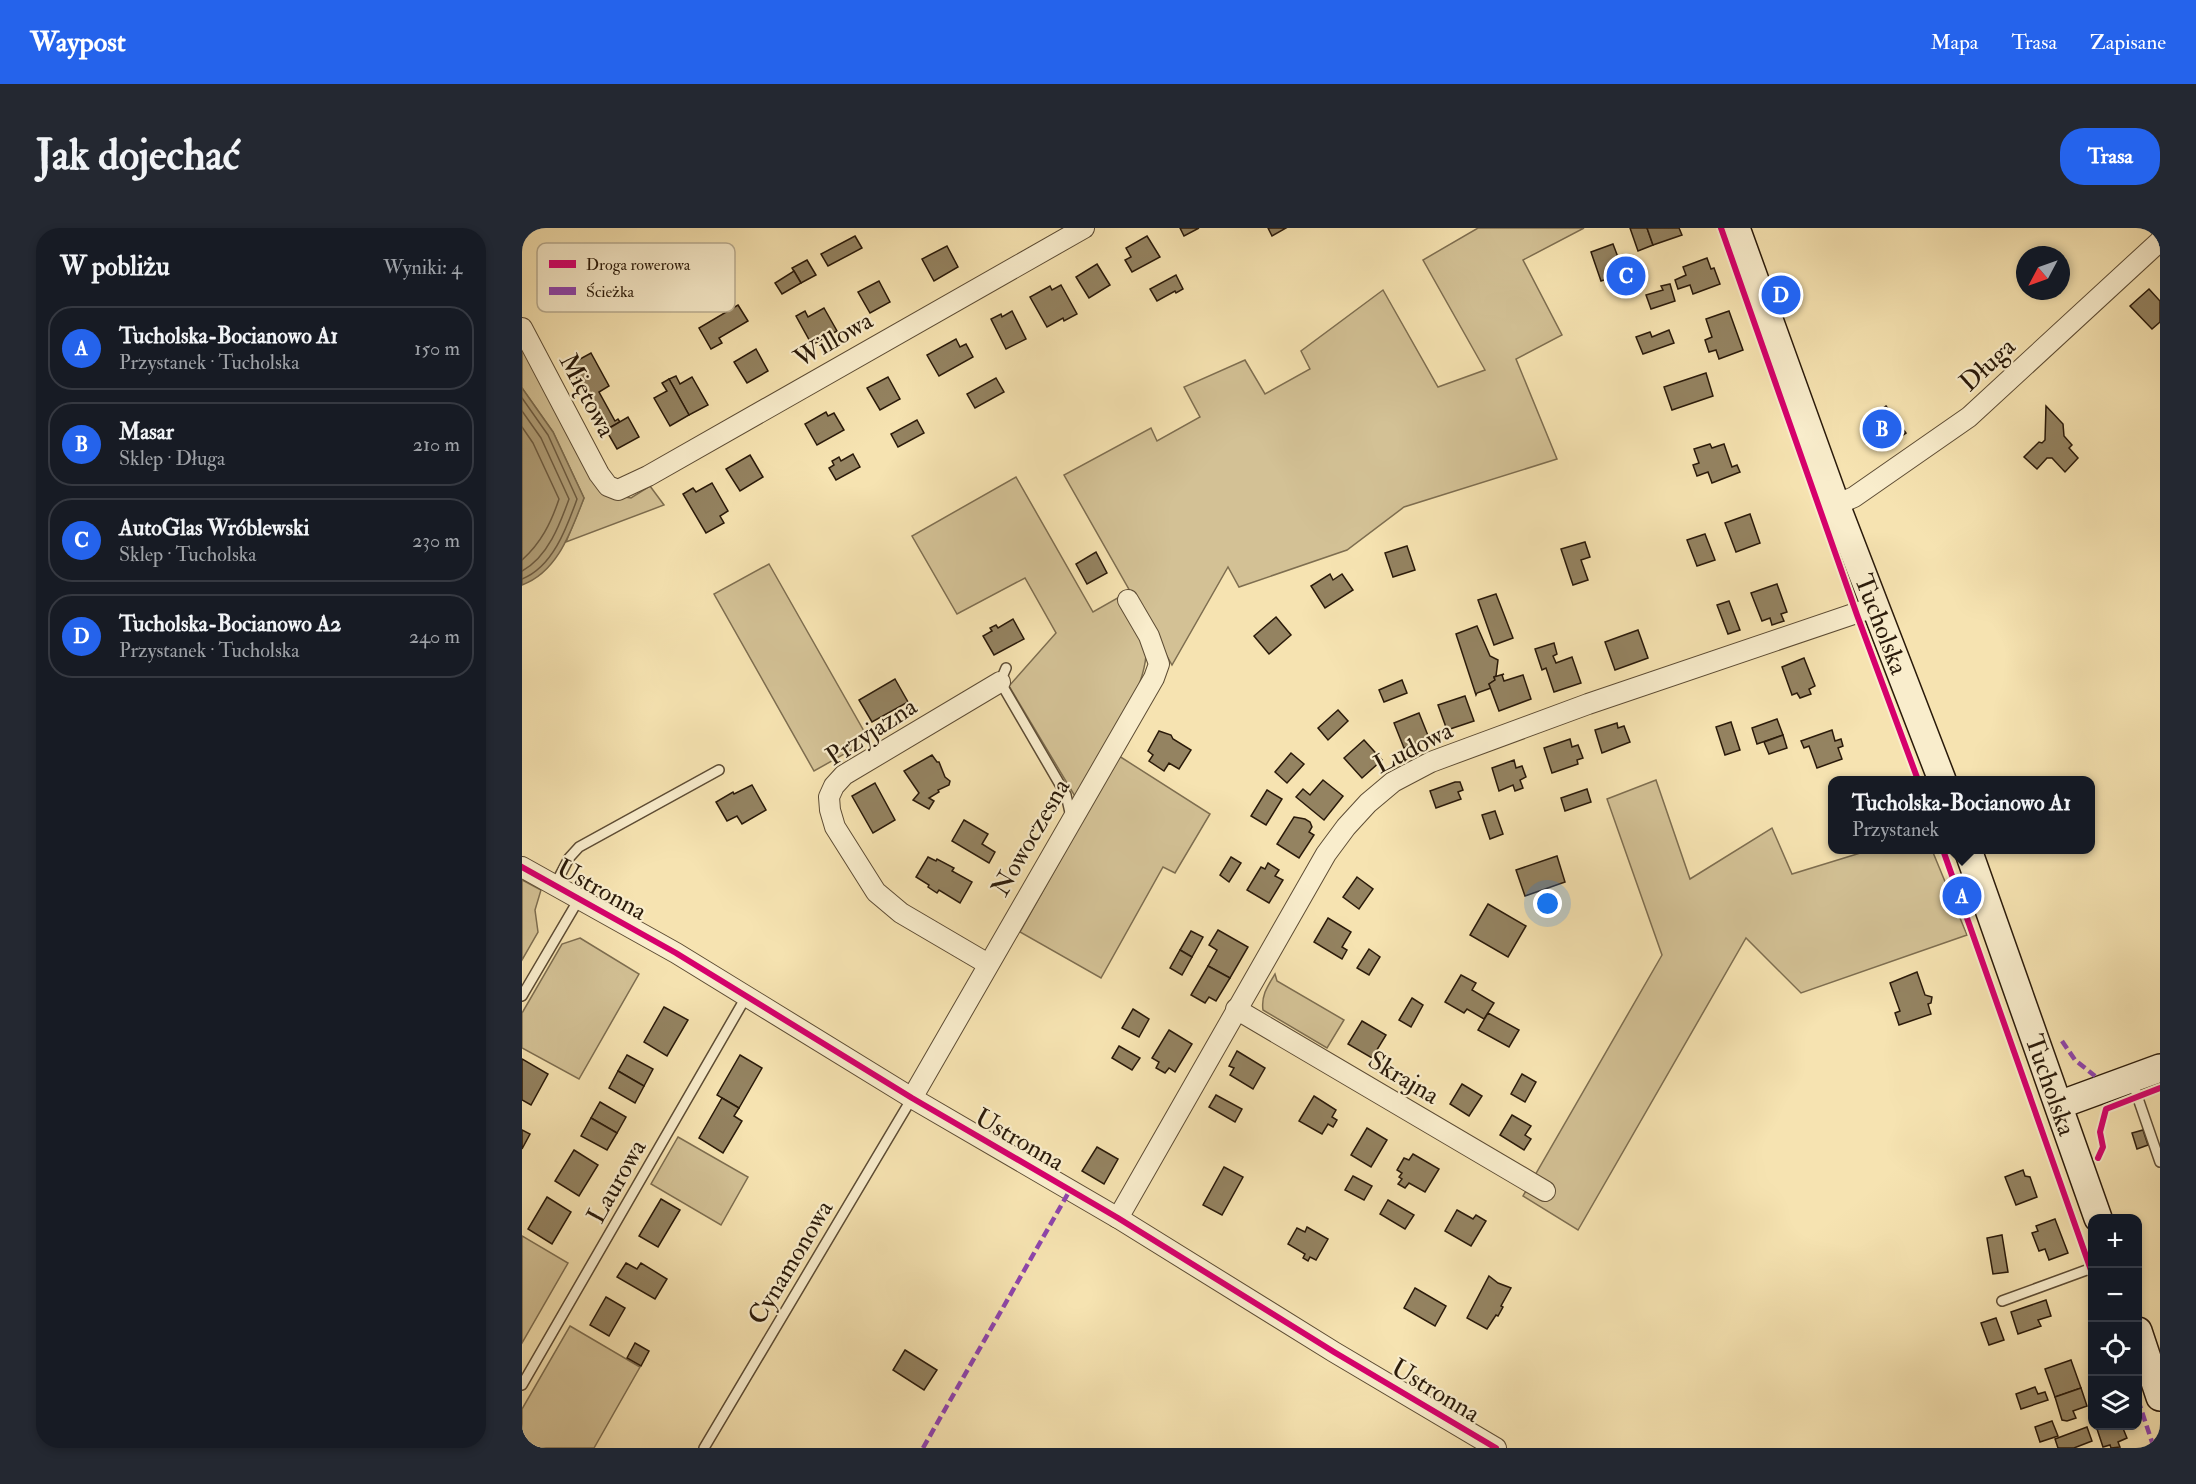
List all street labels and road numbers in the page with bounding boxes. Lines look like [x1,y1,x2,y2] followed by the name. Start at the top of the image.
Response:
[788,304,879,376] street label: Willowa
[1953,331,2022,398] street label: Długa
[552,348,623,443] street label: Miętowa
[1847,570,1915,679] street label: Tucholska
[820,690,923,773] street label: Przyjazna
[1369,714,1458,781] street label: Ludowa
[984,773,1077,902] street label: Nowoczesna
[551,852,652,928] street label: Ustronna
[2017,1030,2083,1140] street label: Tucholska
[1362,1044,1445,1112] street label: Skrajna
[969,1101,1070,1178] street label: Ustronna
[580,1134,654,1229] street label: Laurowa
[741,1194,841,1330] street label: Cynamonowa
[1385,1352,1486,1430] street label: Ustronna

